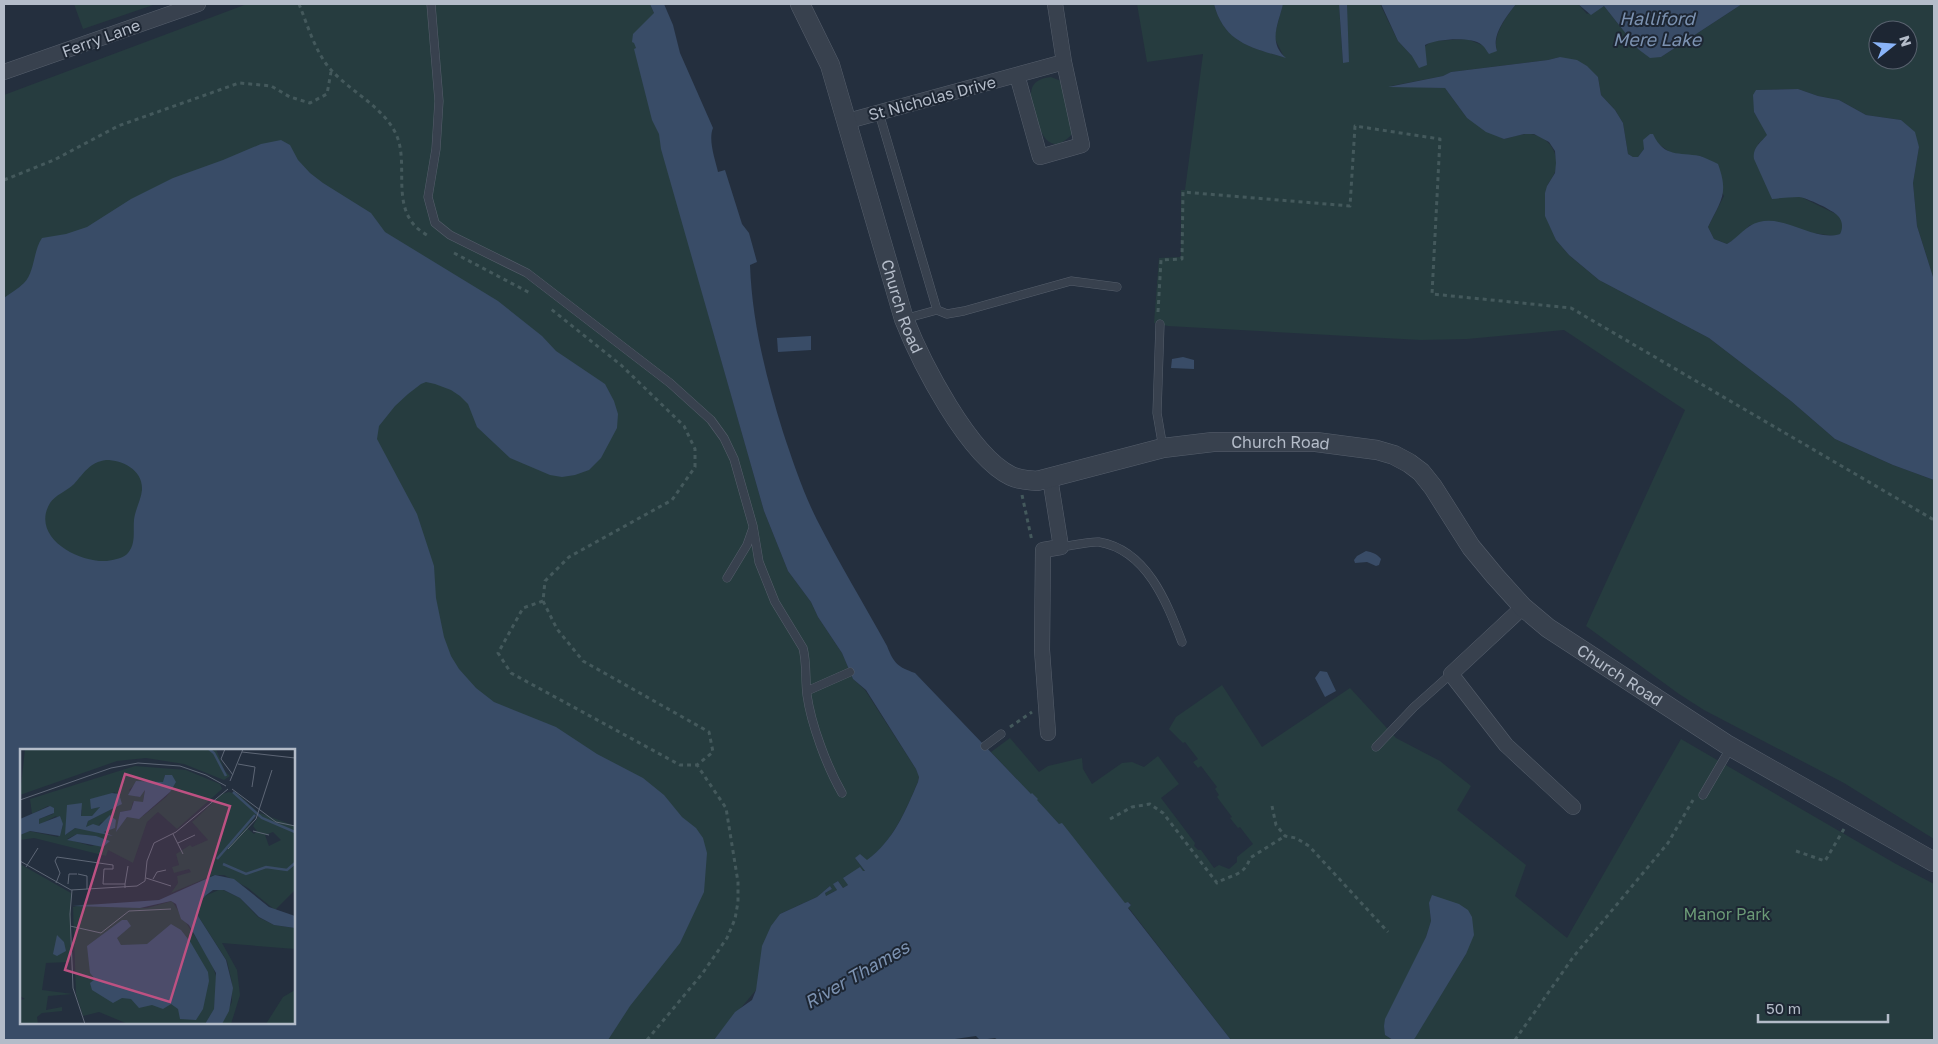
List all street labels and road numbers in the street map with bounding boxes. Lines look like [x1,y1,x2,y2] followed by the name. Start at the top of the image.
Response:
[59,15,143,61] street label: Ferry Lane
[866,71,998,125] street label: St Nicholas Drive
[877,257,928,356] street label: Church Road
[1231,432,1331,454] street label: Church Road
[1573,640,1667,710] street label: Church Road

